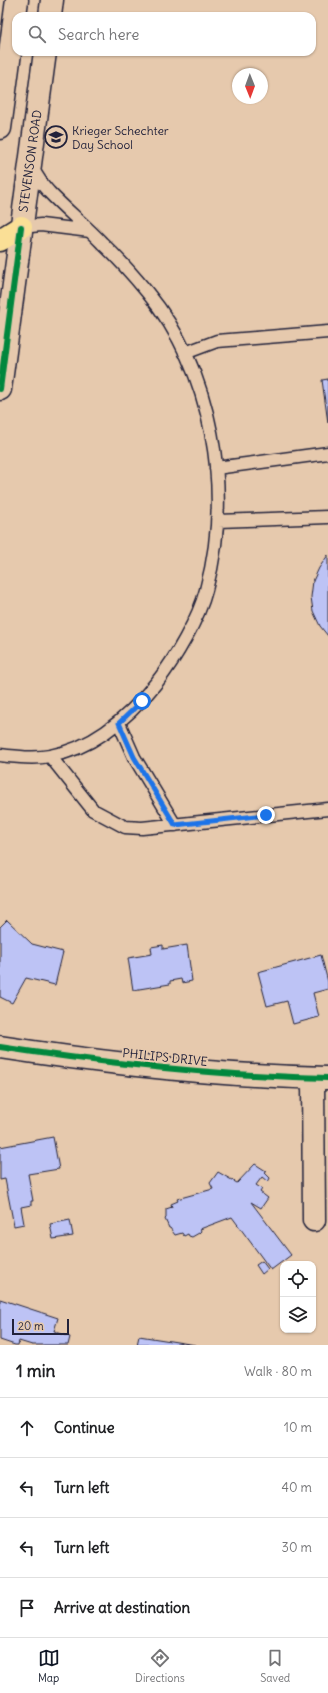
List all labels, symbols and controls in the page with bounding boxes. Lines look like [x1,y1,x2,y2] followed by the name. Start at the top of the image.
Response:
[12,12,316,56] search box
[26,23,48,45] icon: search
[58,25,139,44] text: Search here
[232,68,268,104] north arrow
[15,109,45,213] street label: STEVENSON ROAD
[72,123,169,152] place label: Krieger Schechter Day School
[43,124,69,150] school or university icon: Krieger Schechter Day School
[133,692,151,710] route start
[257,806,275,824] route end
[122,1045,208,1069] street label: PHILIPS DRIVE
[280,1261,316,1333] map controls
[280,1261,316,1297] button: locate
[280,1297,316,1333] button: layers
[12,1317,69,1336] scale bar
[18,1319,44,1333] text: 20 m
[16,1360,55,1382] text: 1 min
[244,1363,312,1380] text: Walk · 80 m
[16,1417,38,1439] icon: ahead
[54,1418,115,1437] text: Continue
[284,1419,312,1436] text: 10 m
[16,1477,38,1499] icon: left
[54,1478,109,1497] text: Turn left
[281,1479,312,1496] text: 40 m
[16,1537,38,1559] icon: left
[54,1538,109,1557] text: Turn left
[282,1539,312,1556] text: 30 m
[16,1597,38,1619] icon: arrive
[54,1598,190,1617] text: Arrive at destination
[38,1647,60,1685] tab: Map
[135,1647,185,1685] tab: Directions
[260,1647,290,1685] tab: Saved

